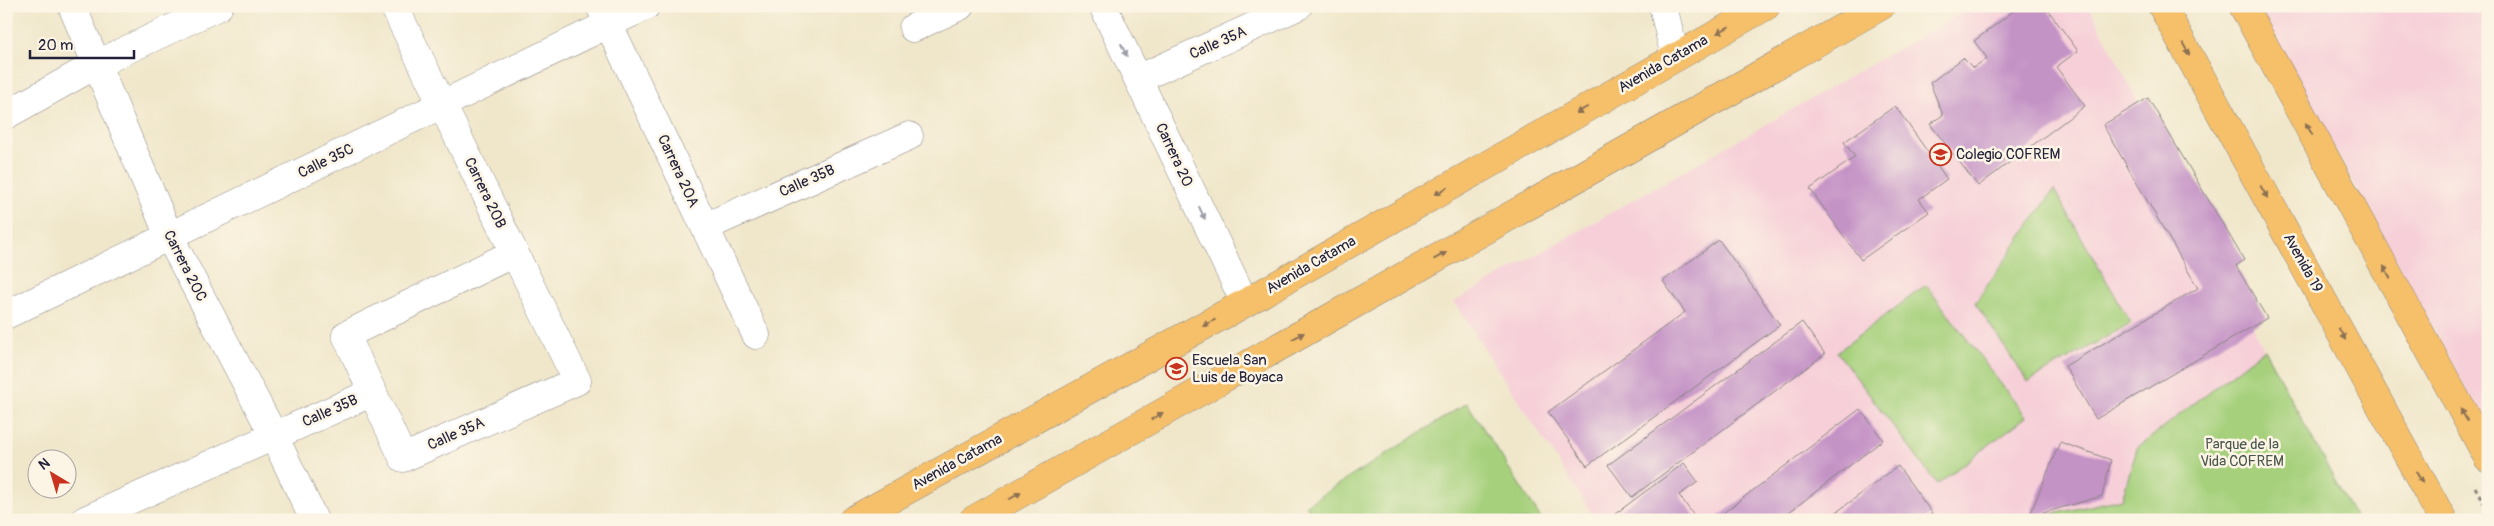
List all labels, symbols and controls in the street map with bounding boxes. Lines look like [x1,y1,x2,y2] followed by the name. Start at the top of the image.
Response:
[1187,22,1250,64] street label: Calle 35A
[1716,26,1731,34] one-way arrow
[30,28,134,60] scale bar
[1615,31,1711,97] street label: Avenida Catama
[38,36,73,55] text: 20 m
[2182,42,2190,56] one-way arrow
[1120,43,1128,57] one-way arrow
[1575,106,1589,115] one-way arrow
[1151,120,1197,190] street label: Carrera 20
[2305,122,2313,136] one-way arrow
[653,132,703,211] street label: Carrera 20A
[295,139,357,183] street label: Calle 35C
[1928,142,1952,166] school or university icon: Colegio COFREM
[1956,145,2060,164] place label: Colegio COFREM
[460,154,510,232] street label: Carrera 20B
[776,160,838,202] street label: Calle 35B
[2259,185,2268,198] one-way arrow
[1434,187,1448,195] one-way arrow
[1198,206,1206,220] one-way arrow
[159,227,211,305] street label: Carrera 20C
[2279,230,2327,296] street label: Avenida 19
[1263,232,1359,298] street label: Avenida Catama
[1433,251,1446,260] one-way arrow
[2383,265,2391,279] one-way arrow
[1201,319,1216,327] one-way arrow
[2337,328,2346,341] one-way arrow
[1292,331,1305,340] one-way arrow
[1192,351,1283,387] place label: Escuela San Luis de Boyaca
[1164,357,1188,381] school or university icon: Escuela San Luis de Boyaca
[299,390,361,432] street label: Calle 35B
[2460,408,2469,421] one-way arrow
[1150,411,1163,420] one-way arrow
[425,413,488,455] street label: Calle 35A
[908,429,1006,495] street label: Avenida Catama
[2200,435,2284,471] park label: Parque de la Vida COFREM
[28,448,78,498] north arrow
[35,455,53,474] text: N
[2415,470,2424,484] one-way arrow
[1009,491,1022,500] one-way arrow

